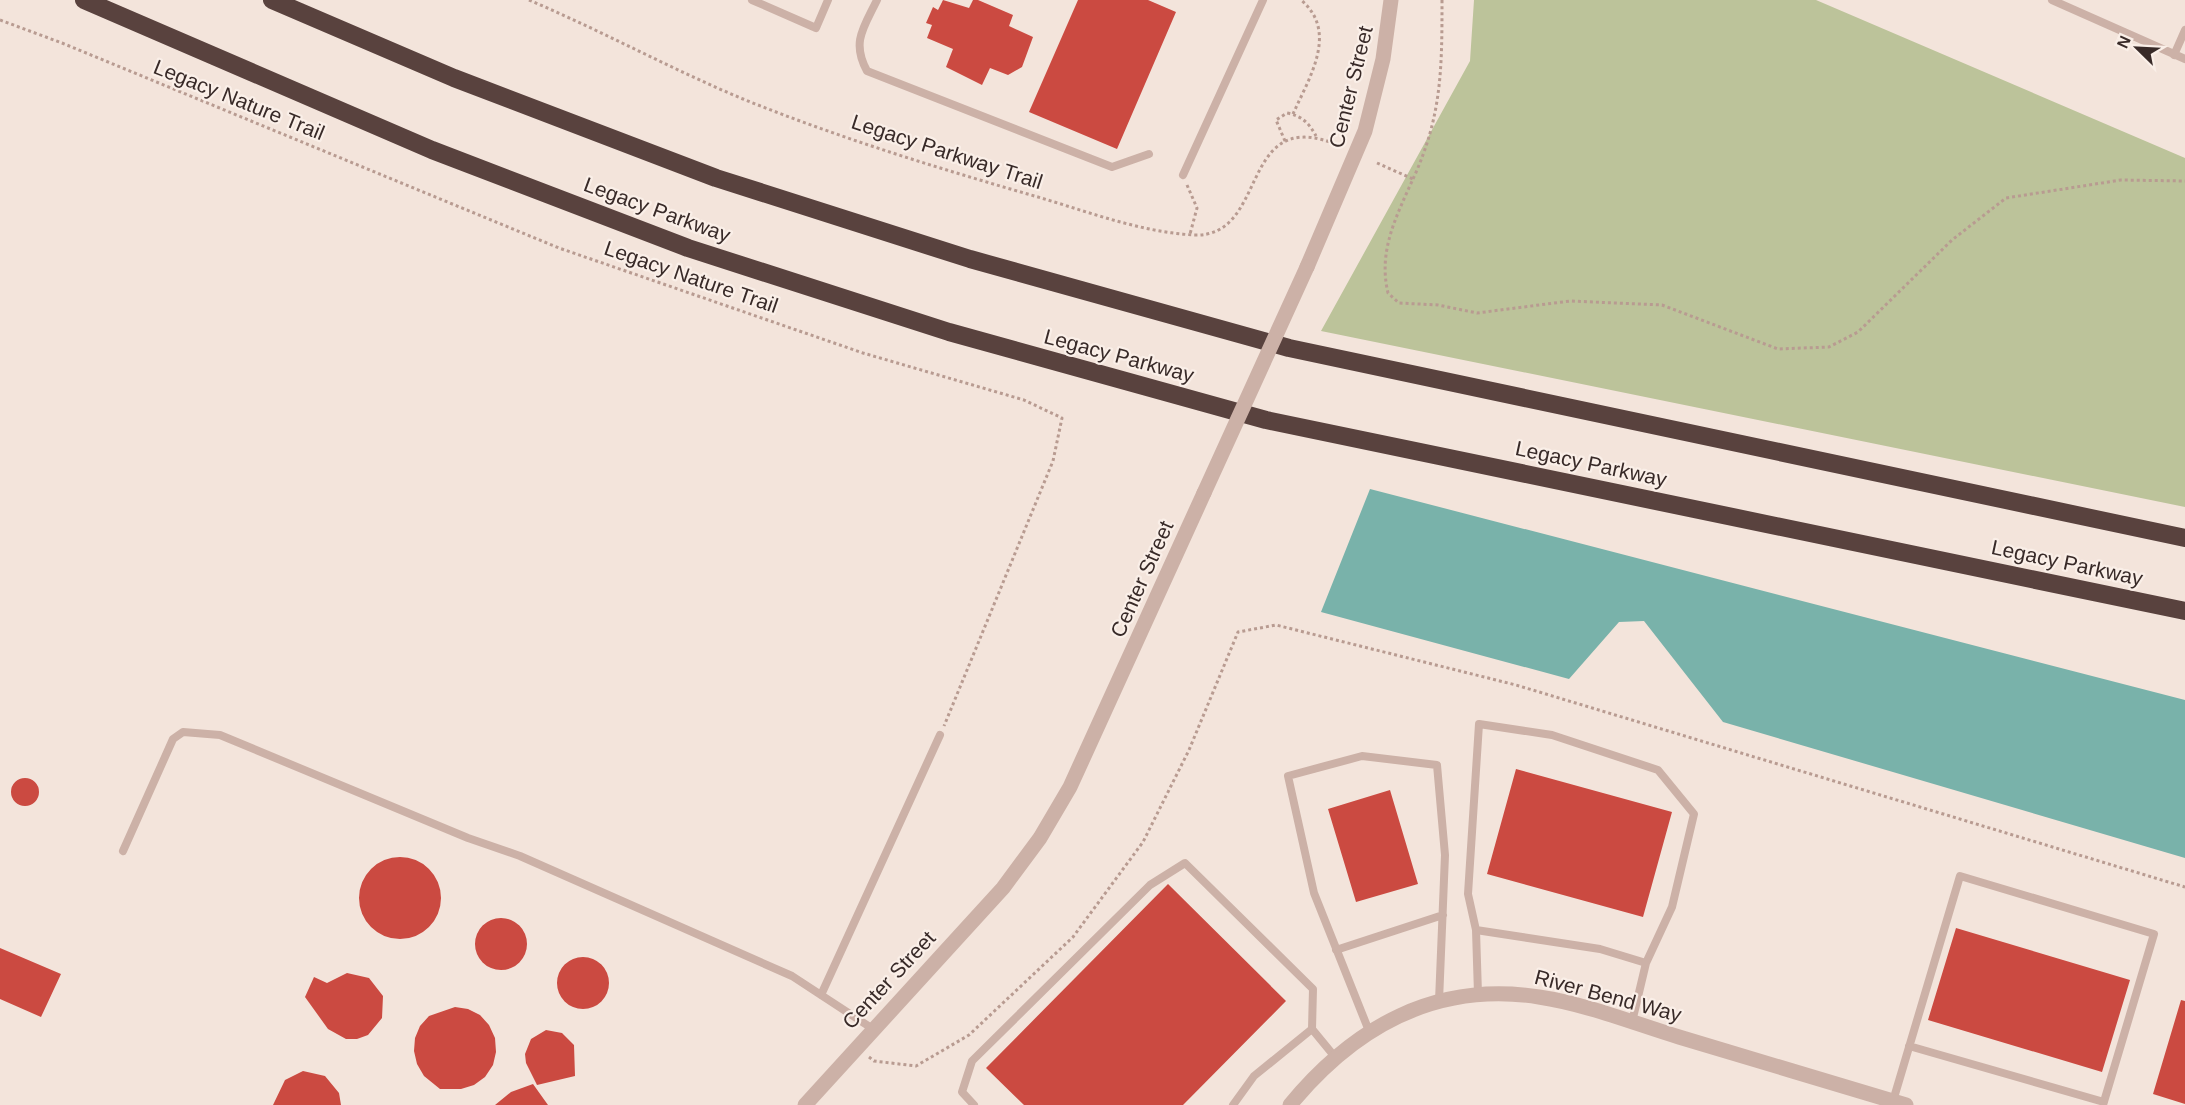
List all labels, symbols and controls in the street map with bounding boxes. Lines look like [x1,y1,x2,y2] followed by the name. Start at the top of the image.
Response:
[2107,18,2167,78] north arrow
[1324,23,1377,150] street label: Center Street
[2114,33,2134,51] text: N
[150,55,328,144] street label: Legacy Nature Trail
[849,110,1046,193] street label: Legacy Parkway Trail
[581,172,734,247] street label: Legacy Parkway
[601,236,781,317] street label: Legacy Nature Trail
[1042,324,1197,387] street label: Legacy Parkway
[1513,436,1669,491] street label: Legacy Parkway
[1106,517,1178,641] street label: Center Street
[1989,535,2145,590] street label: Legacy Parkway
[838,926,940,1033] street label: Center Street
[1532,965,1684,1026] street label: River Bend Way

